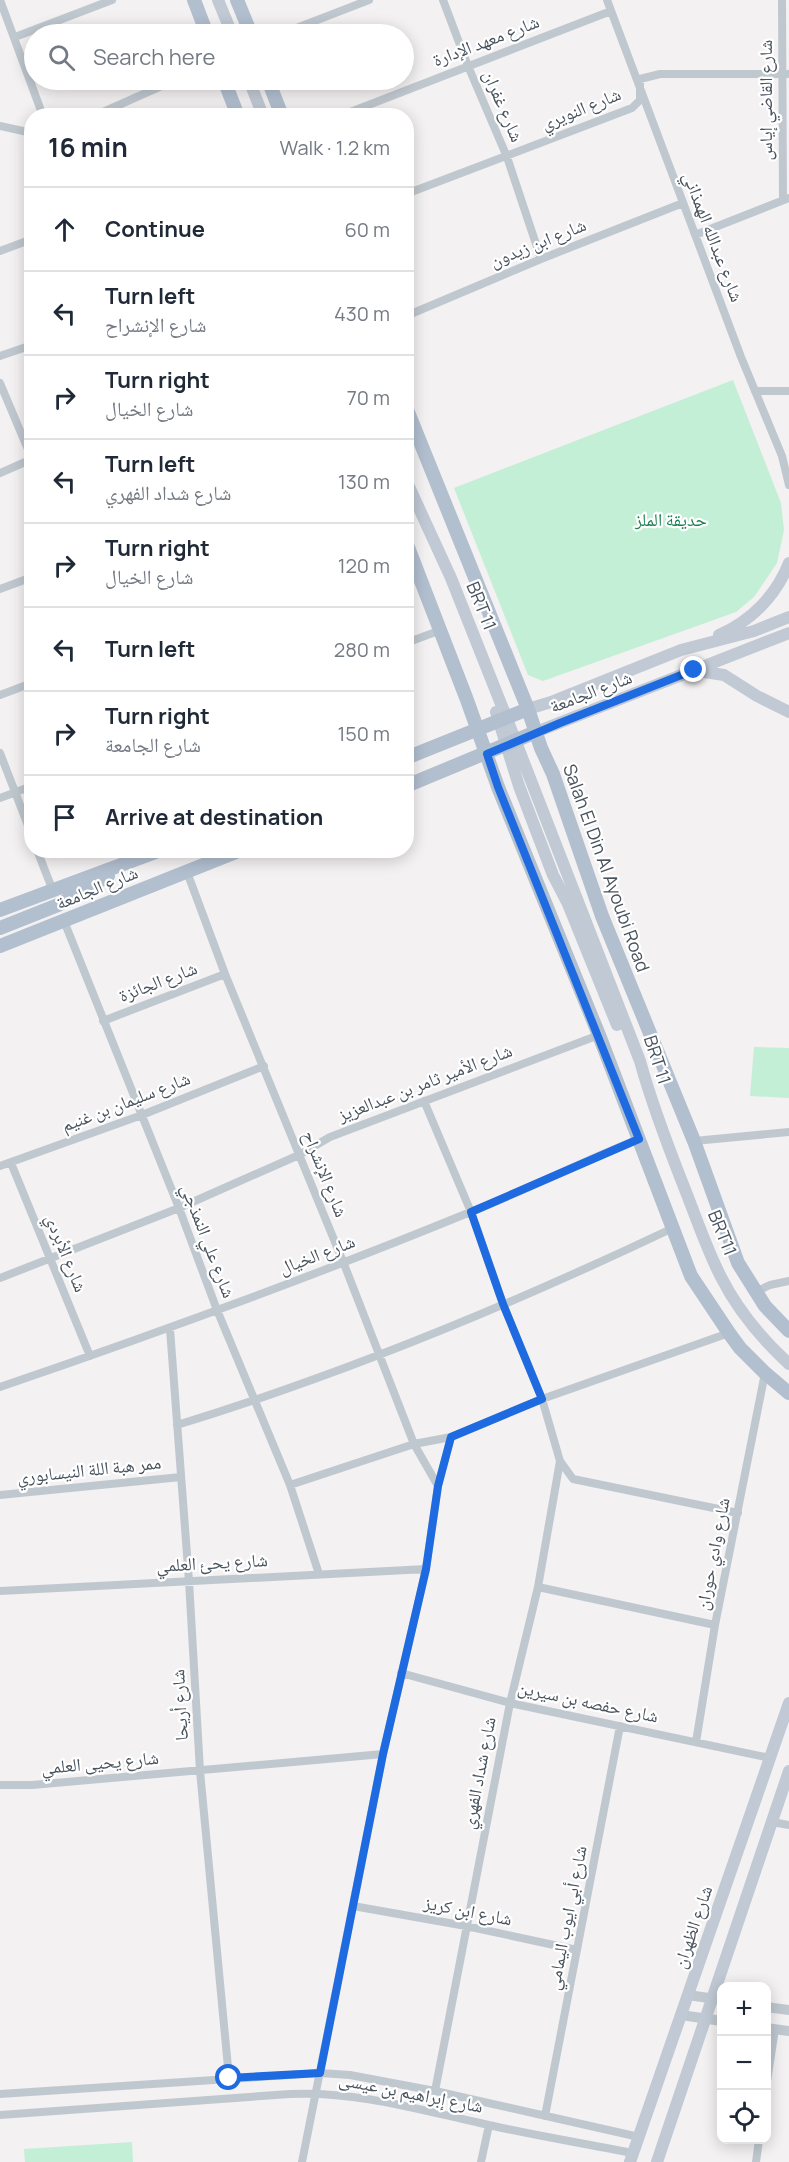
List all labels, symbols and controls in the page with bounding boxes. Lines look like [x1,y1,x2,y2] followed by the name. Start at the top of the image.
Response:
[429,9,542,71] street label: شارع معهد الإدارة
[24,24,414,90] search box
[753,40,781,160] street label: شارع القاضي إياس
[45,41,78,74] icon: search
[93,42,215,72] text: Search here
[478,66,530,145] street label: شارع غفران
[537,81,625,138] street label: شارع النويري
[48,129,128,165] text: 16 min
[280,134,390,161] text: Walk · 1.2 km
[675,168,750,306] street label: شارع عبدالله الهمذاني
[486,212,589,272] street label: شارع ابن زيدون
[48,213,81,246] icon: ahead
[105,214,205,244] text: Continue
[344,216,390,243] text: 60 m
[105,281,195,311] text: Turn left
[48,297,81,330] icon: left
[334,300,390,327] text: 430 m
[105,311,206,338] text: شارع الإنشراح
[105,365,210,395] text: Turn right
[48,381,81,414] icon: right
[347,384,390,411] text: 70 m
[105,395,194,422] text: شارع الخيال
[105,449,195,479] text: Turn left
[48,465,81,498] icon: left
[338,468,390,495] text: 130 m
[105,479,232,506] text: شارع شداد الفهري
[634,507,707,531] park label: حديقة الملز
[105,533,210,563] text: Turn right
[48,549,81,582] icon: right
[338,552,390,579] text: 120 m
[105,563,194,590] text: شارع الخيال
[461,578,502,633] street label: BRT 11
[48,633,81,666] icon: left
[105,634,195,664] text: Turn left
[334,636,390,663] text: 280 m
[680,656,706,682] route end
[546,664,635,718] street label: شارع الجامعة
[105,701,210,731] text: Turn right
[48,717,81,750] icon: right
[337,720,390,747] text: 150 m
[105,731,201,758] text: شارع الجامعة
[558,760,656,975] street label: Salah El Din Al Ayoubi Road
[48,801,81,834] icon: arrive
[105,802,323,832] text: Arrive at destination
[52,860,141,914] street label: شارع الجامعة
[115,955,200,1007] street label: شارع الجائزة
[639,1032,677,1087] street label: BRT 11
[333,1038,515,1127] street label: شارع الأمير ثامر بن عبدالعزيز
[58,1065,194,1138] street label: شارع سليمان بن غنيم
[297,1127,354,1221] street label: شارع الإنشراح
[173,1180,242,1302] street label: شارع علي النمذجي
[703,1206,743,1259] street label: BRT11
[37,1210,93,1297] street label: شارع الأبردي
[275,1229,358,1280] street label: شارع الخيال
[16,1450,162,1492] street label: ممر هبة اللة النيسابوري
[689,1495,738,1613] street label: شارع وادي حوران
[156,1547,269,1580] street label: شارع يحئ العلمي
[165,1669,193,1742] street label: شارع أريحا
[516,1674,661,1728] street label: شارع حفصه بن سيرين
[455,1715,504,1832] street label: شارع شداد الفهري
[40,1745,160,1783] street label: شارع يحيى العلمي
[540,1844,595,1993] street label: شارع أبي ايوب اليمامي
[667,1882,717,1971] street label: شارع الظهران
[421,1890,514,1930] street label: شارع ابن كريز
[717,1982,771,2144] map controls
[717,1982,771,2036] button: +
[717,2036,771,2090] button: −
[215,2064,241,2090] route start
[337,2066,485,2119] street label: شارع إبراهيم بن عيسى
[717,2090,771,2144] button: locate

